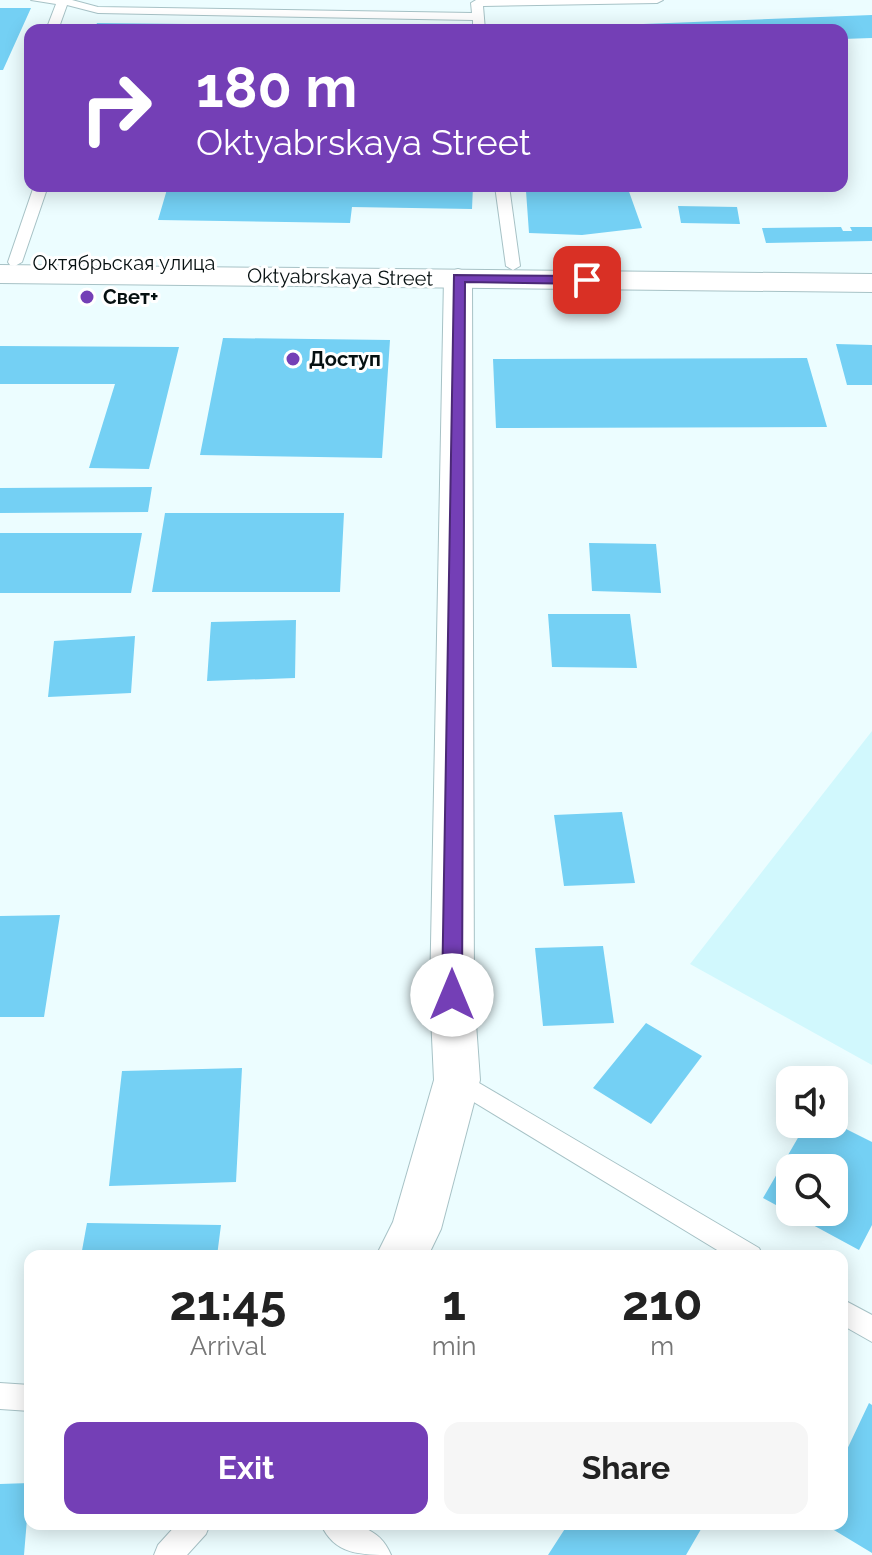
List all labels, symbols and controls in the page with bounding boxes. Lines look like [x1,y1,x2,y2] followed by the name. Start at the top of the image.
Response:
[196,54,357,120] text: 180 m
[64,56,168,160] icon: right
[196,121,531,163] text: Oktyabrskaya Street
[553,246,621,314] pin
[32,251,216,275] street label: Октябрьская улица
[565,258,609,302] icon: arrive
[247,263,433,291] street label: Oktyabrskaya Street
[103,285,158,309] place label: Свет+
[78,288,96,306] marker: Свет+
[309,347,381,371] place label: Доступ
[284,350,302,368] marker: Доступ
[410,953,494,1037] position arrow
[776,1066,848,1226] map controls
[776,1066,848,1138] button: sound
[776,1154,848,1226] button: search
[170,1275,286,1331] text: 21:45
[442,1275,466,1331] text: 1
[622,1275,702,1331] text: 210
[190,1331,266,1361] text: Arrival
[432,1331,477,1361] text: min
[650,1331,674,1361] text: m
[64,1422,428,1514] button: Exit
[444,1422,808,1514] button: Share

